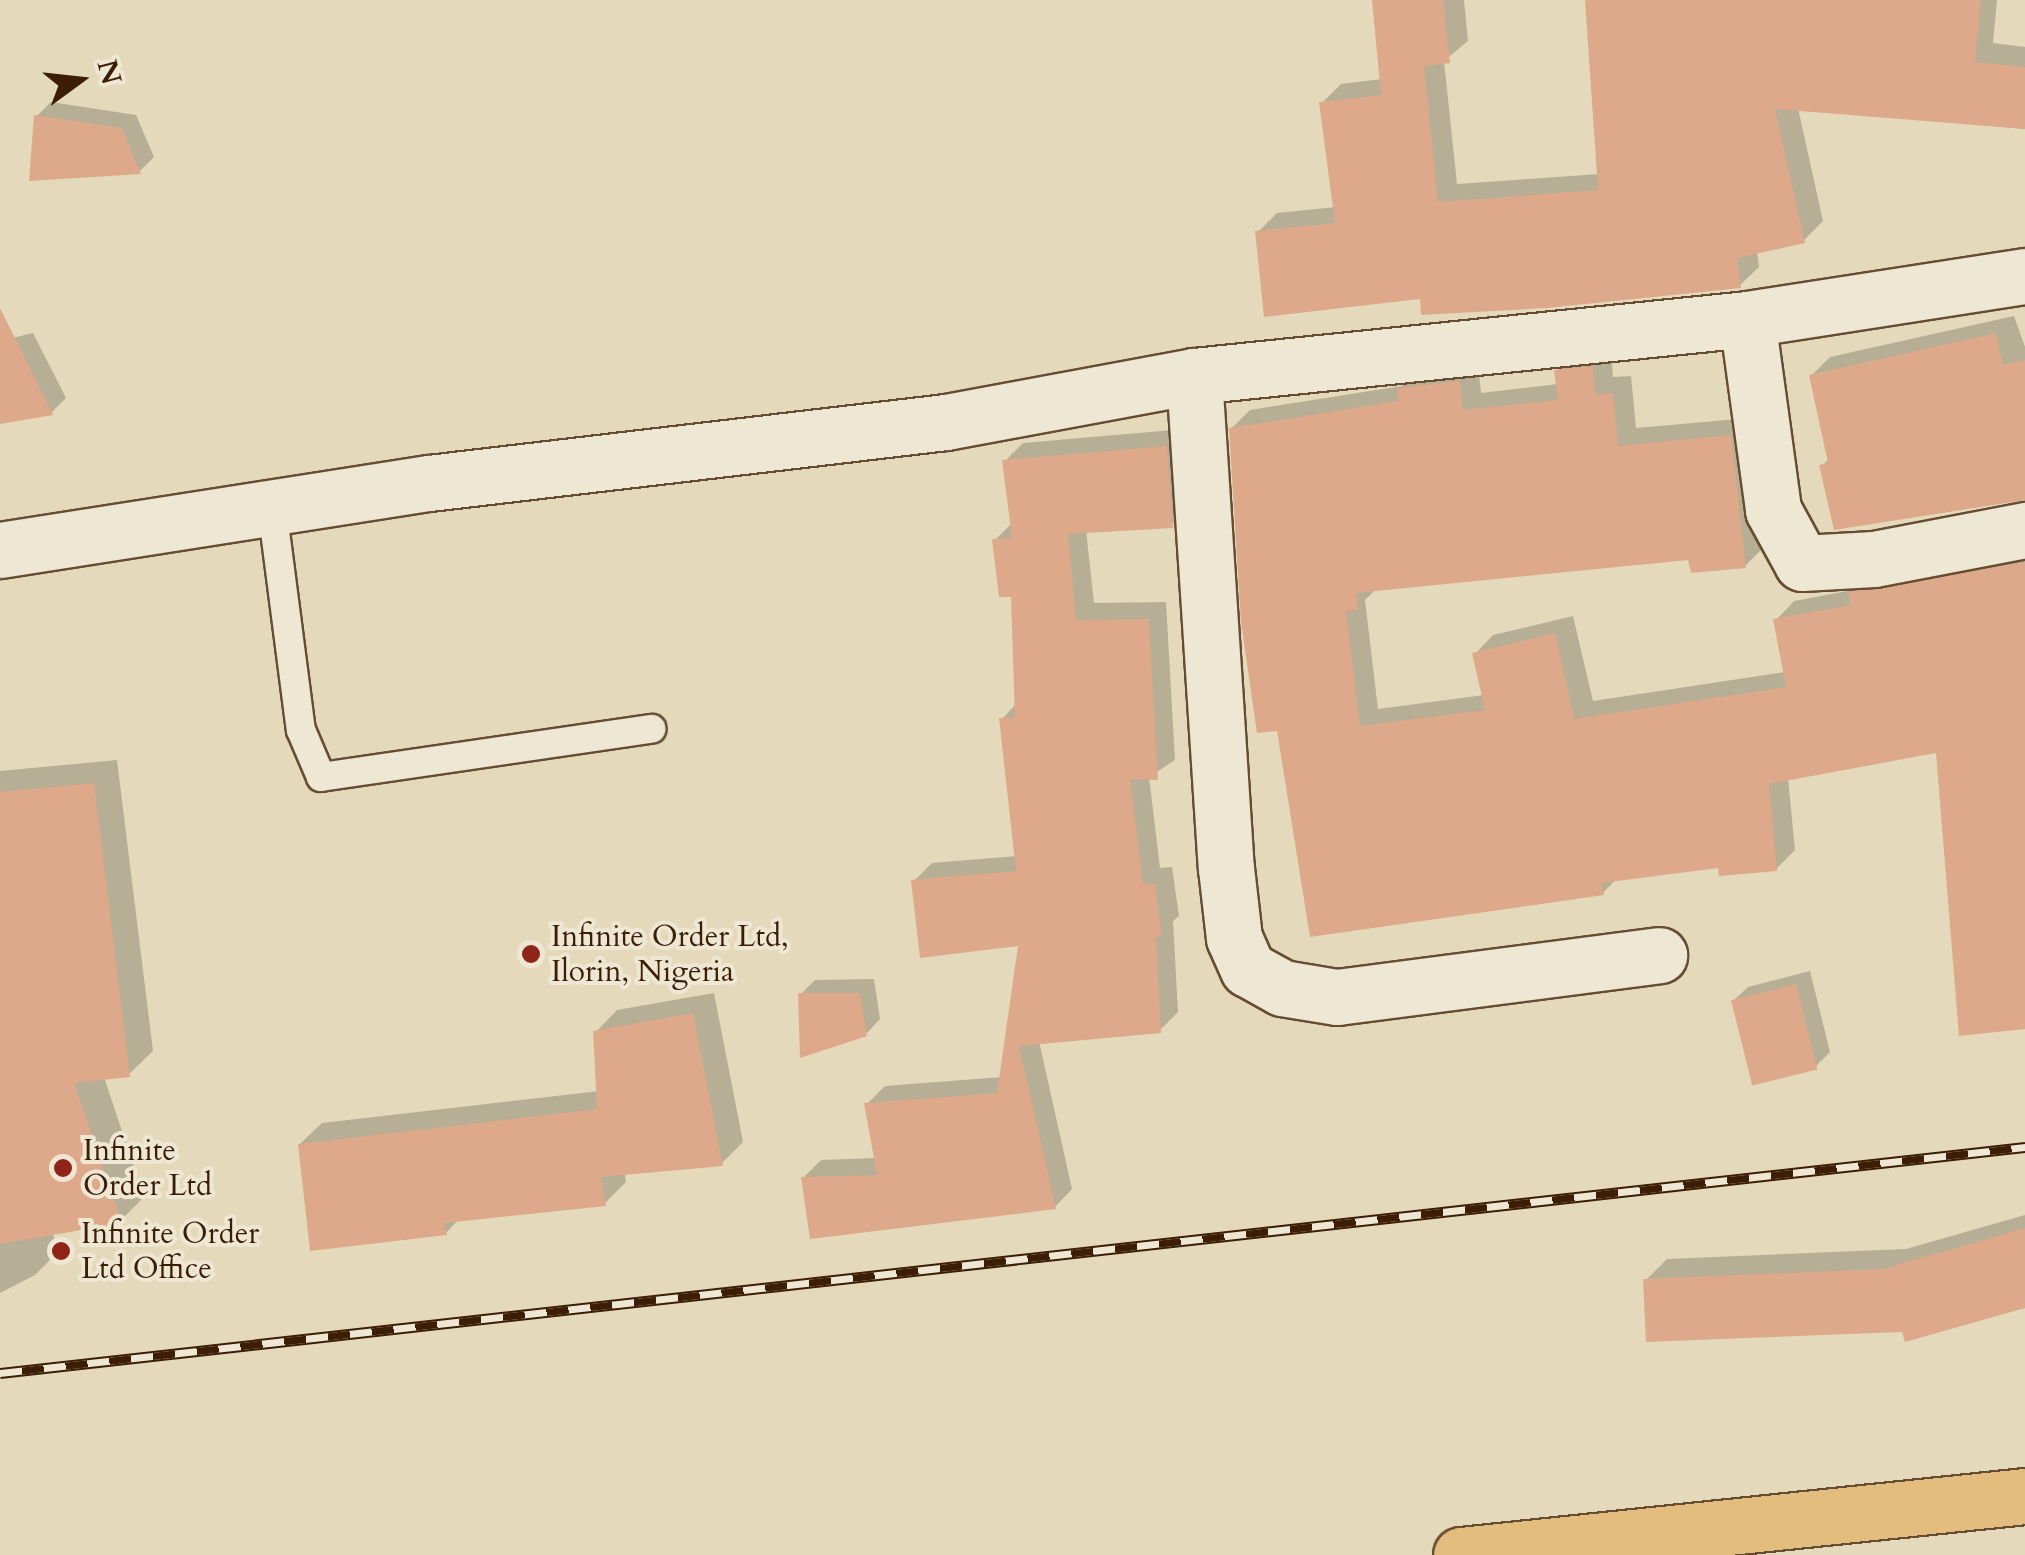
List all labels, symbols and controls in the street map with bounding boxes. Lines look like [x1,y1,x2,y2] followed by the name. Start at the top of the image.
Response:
[30,30,130,130] north arrow
[87,56,130,89] text: N
[551,919,788,990] place label: Infinite Order Ltd, Ilorin, Nigeria
[520,943,542,965] marker: Infinite Order Ltd, Ilorin, Nigeria
[83,1133,212,1204] place label: Infinite Order Ltd
[52,1157,74,1179] marker: Infinite Order Ltd
[81,1216,259,1286] place label: Infinite Order Ltd Office
[50,1240,72,1262] marker: Infinite Order Ltd Office

